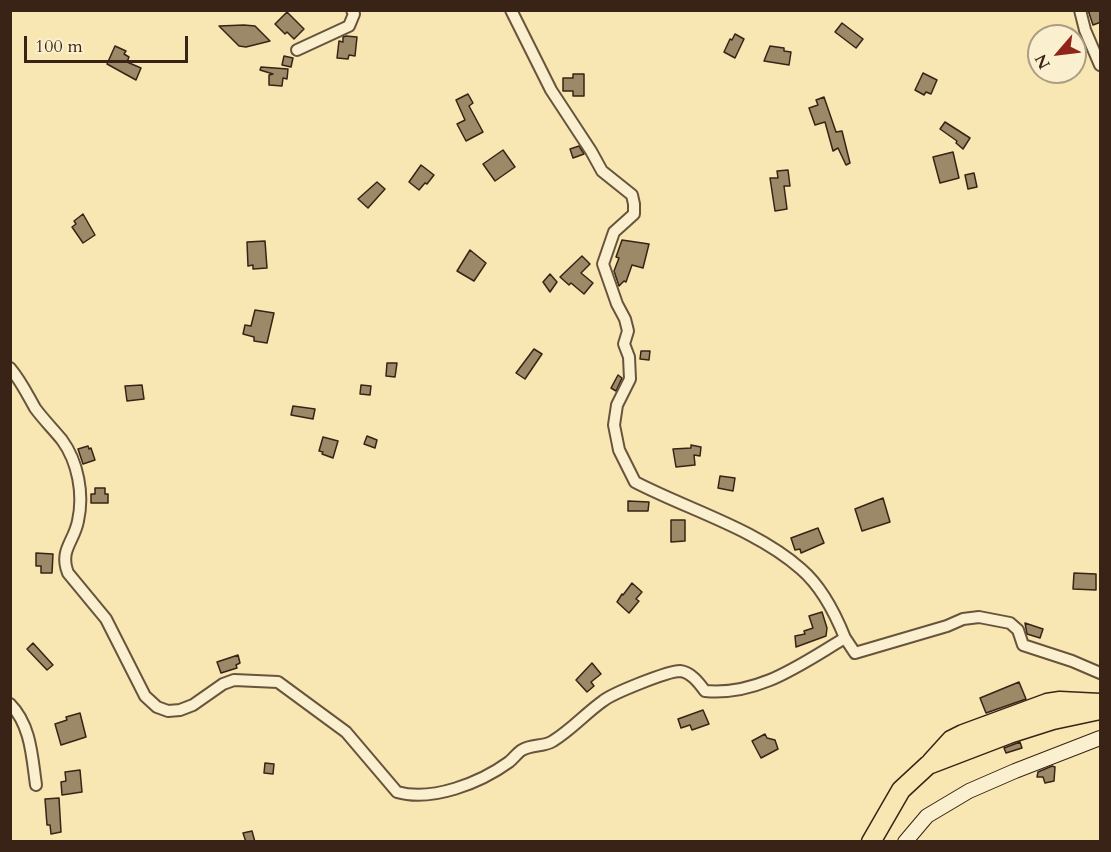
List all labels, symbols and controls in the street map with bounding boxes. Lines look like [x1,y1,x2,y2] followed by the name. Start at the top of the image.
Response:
[27,24,190,62] scale bar
[1027,24,1087,84] north arrow
[35,34,83,59] text: 100 m
[1030,50,1056,73] text: N

